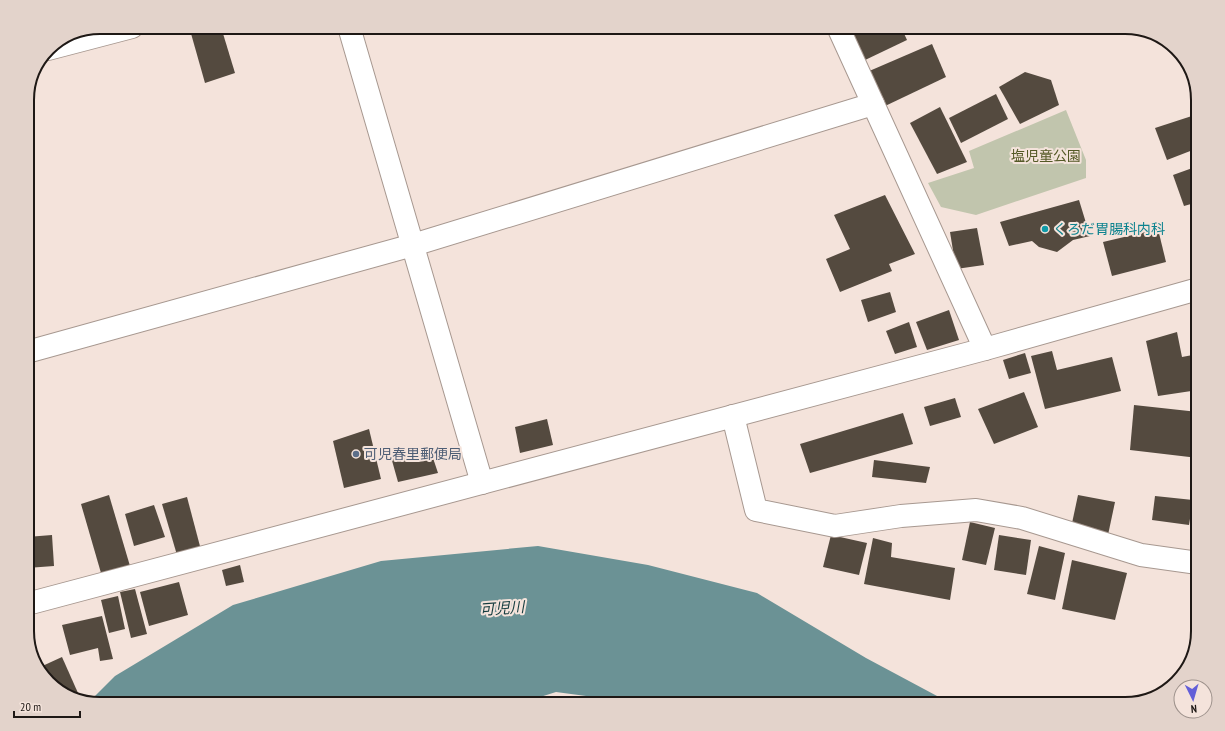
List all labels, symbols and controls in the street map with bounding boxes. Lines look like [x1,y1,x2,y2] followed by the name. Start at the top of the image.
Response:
[1011,147,1081,165] park label: 塩児童公園
[1053,220,1165,238] place label: くろだ胃腸科内科
[1040,224,1050,234] marker: くろだ胃腸科内科
[364,445,462,463] place label: 可児春里郵便局
[351,449,361,459] marker: 可児春里郵便局
[479,597,527,619] water label: 可児川
[1173,679,1213,719] north arrow
[14,693,80,719] scale bar
[20,699,41,714] text: 20 m
[1190,702,1197,716] text: N

